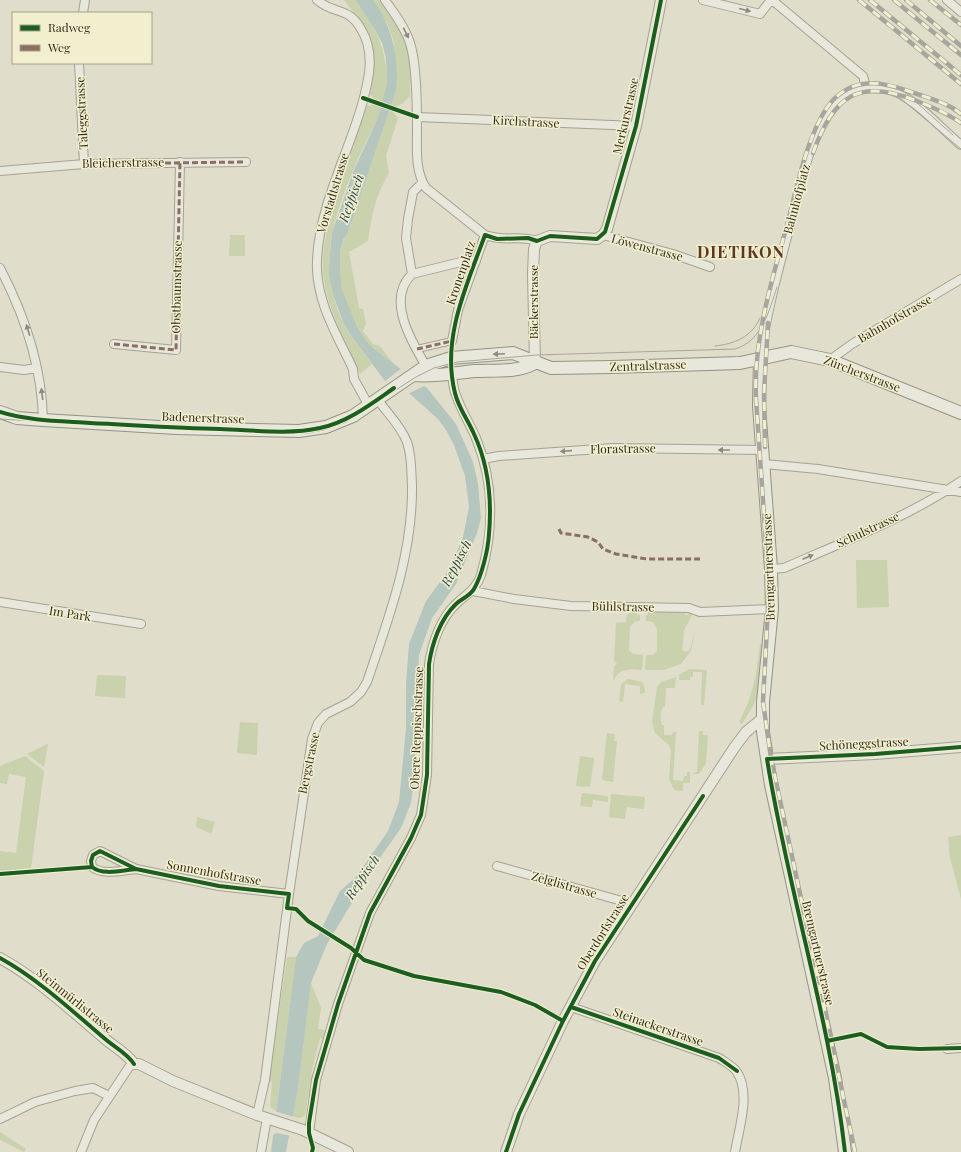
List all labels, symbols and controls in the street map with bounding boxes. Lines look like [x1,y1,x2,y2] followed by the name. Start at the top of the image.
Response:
[739,8,751,14] one-way arrow
[12,12,152,64] legend
[48,19,91,35] text: Radweg
[403,27,409,39] one-way arrow
[47,39,71,55] text: Weg
[71,76,91,150] street label: Taleggstrasse
[608,76,642,156] street label: Merkurstrasse
[492,111,560,131] street label: Kirchstrasse
[312,151,352,236] street label: Vorstadtstrasse
[82,153,164,171] street label: Bleicherstrasse
[779,162,813,235] street label: Bahnhofplatz
[334,171,367,225] water label: Reppisch
[610,230,685,264] street label: Löwenstrasse
[442,238,479,307] street label: Kronenplatz
[167,240,185,334] street label: Obstbaumstrasse
[697,241,785,262] district label: DIETIKON
[525,265,541,339] street label: Bäckerstrasse
[855,290,934,346] street label: Bahnhofstrasse
[25,324,31,336] one-way arrow
[493,350,505,357] one-way arrow
[822,351,903,395] street label: Zürcherstrasse
[609,356,687,374] street label: Zentralstrasse
[39,388,45,400] one-way arrow
[161,408,245,426] street label: Badenerstrasse
[590,439,656,457] street label: Florastrasse
[717,447,730,453] one-way arrow
[560,448,572,455] one-way arrow
[834,508,902,551] street label: Schulstrasse
[758,513,778,621] street label: Bremgartnerstrasse
[436,537,474,590] water label: Reppisch
[803,554,815,560] one-way arrow
[592,597,654,615] street label: Bühlstrasse
[48,602,93,624] street label: Im Park
[406,666,426,790] street label: Obere Reppischstrasse
[294,730,322,795] street label: Bergstrasse
[819,733,909,753] street label: Schöneggstrasse
[340,851,383,903] water label: Reppisch
[166,856,263,888] street label: Sonnenhofstrasse
[530,867,599,901] street label: Zelglistrasse
[572,890,632,973] street label: Oberdorfstrasse
[799,899,839,1007] street label: Bremgartnerstrasse
[34,964,118,1036] street label: Steinmürlistrasse
[611,1003,706,1049] street label: Steinackerstrasse

